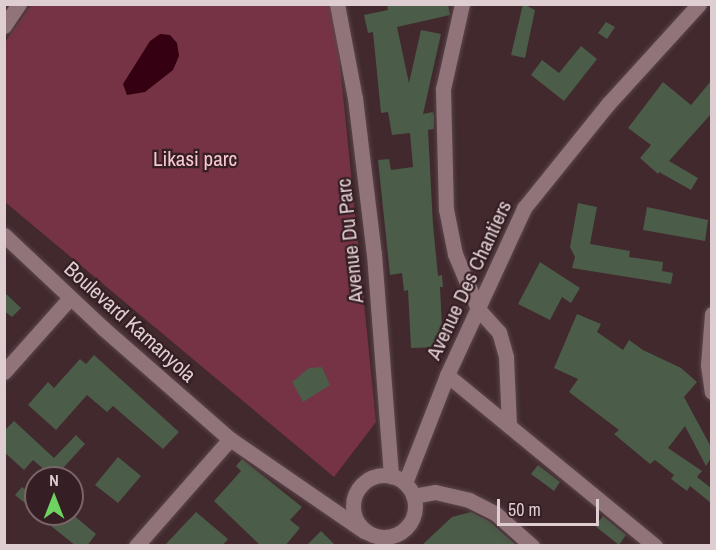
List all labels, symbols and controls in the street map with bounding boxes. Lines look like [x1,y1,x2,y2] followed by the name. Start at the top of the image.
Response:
[153,146,237,172] park label: Likasi parc
[331,177,369,305] street label: Avenue Du Parc
[421,196,517,364] street label: Avenue Des Chantiers
[59,256,201,388] street label: Boulevard Kamanyola
[24,466,84,526] north arrow
[49,469,59,491] text: N
[500,487,602,525] scale bar
[508,497,541,522] text: 50 m

